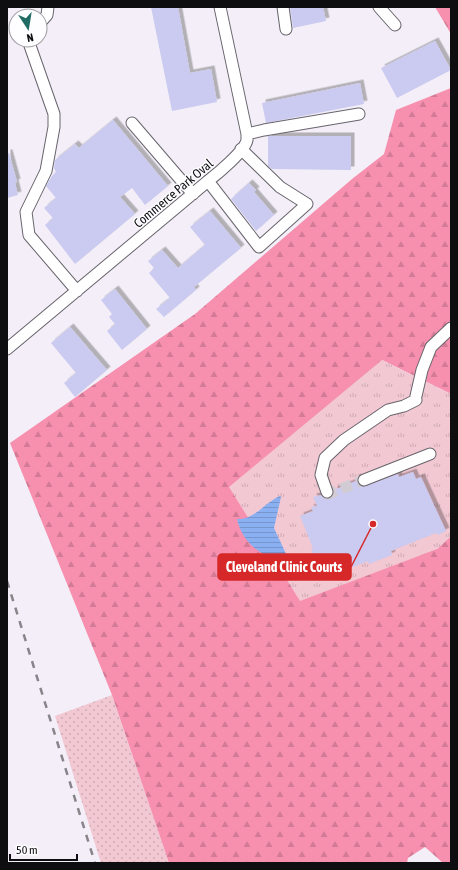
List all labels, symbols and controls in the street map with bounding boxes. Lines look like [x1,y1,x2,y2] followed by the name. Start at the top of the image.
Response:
[8,8,48,48] north arrow
[26,31,35,44] text: N
[131,156,216,231] street label: Commerce Park Oval
[218,554,351,580] callout: Cleveland Clinic Courts
[226,559,342,575] text: Cleveland Clinic Courts
[10,836,77,862] scale bar
[16,843,38,857] text: 50 m

